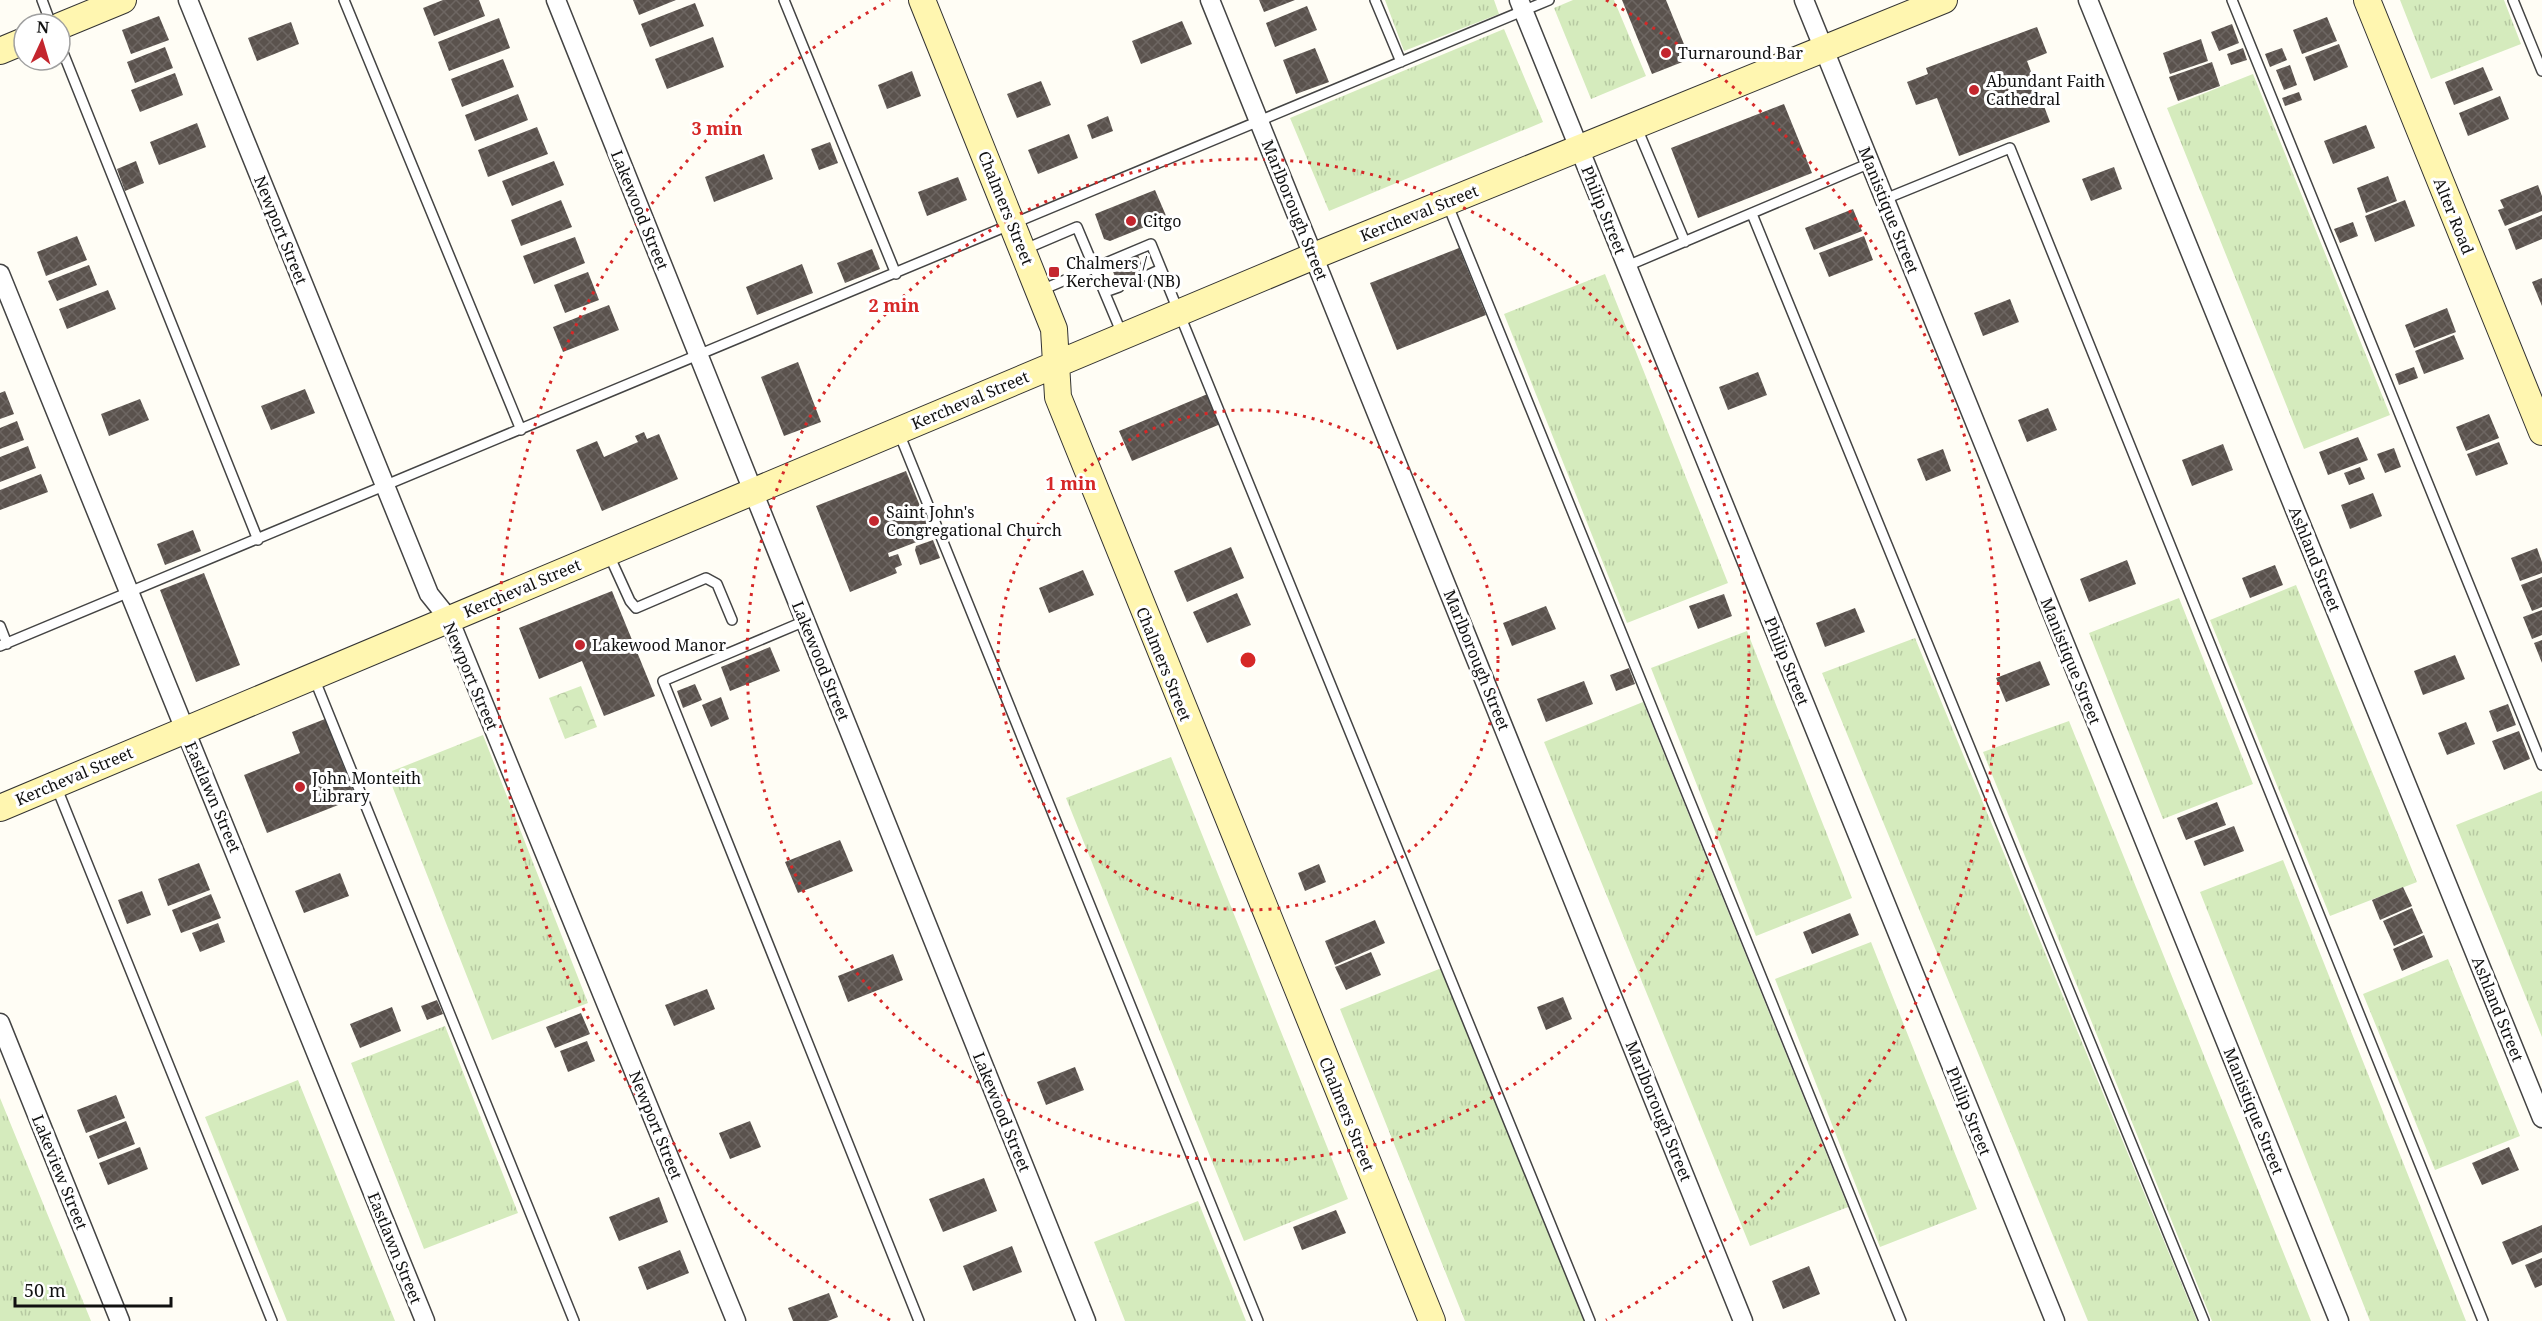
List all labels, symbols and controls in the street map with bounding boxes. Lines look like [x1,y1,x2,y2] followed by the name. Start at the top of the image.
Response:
[12,12,72,72] north arrow
[36,16,50,38] text: N
[1678,42,1804,64] place label: Turnaround Bar
[1659,46,1673,60] marker: Turnaround Bar
[1986,70,2105,110] place label: Abundant Faith Cathedral
[1967,83,1981,97] marker: Abundant Faith Cathedral
[692,116,742,140] text: 3 min
[1257,136,1333,284] street label: Marlborough Street
[1854,143,1925,277] street label: Manistique Street
[606,147,674,274] street label: Lakewood Street
[973,148,1039,269] street label: Chalmers Street
[1576,162,1632,258] street label: Philip Street
[249,172,313,288] street label: Newport Street
[2429,174,2479,258] street label: Alter Road
[1357,179,1482,247] street label: Kercheval Street
[1143,210,1181,232] place label: Citgo
[1124,214,1138,228] marker: Citgo
[1066,252,1181,292] place label: Chalmers / Kercheval (NB)
[1047,265,1061,279] marker: Chalmers / Kercheval (NB)
[869,293,919,317] text: 2 min
[908,365,1032,435] street label: Kercheval Street
[1046,471,1096,495] text: 1 min
[886,501,1062,541] place label: Saint John's Congregational Church
[2284,503,2346,615] street label: Ashland Street
[867,514,881,528] marker: Saint John's Congregational Church
[460,553,584,623] street label: Kercheval Street
[1439,586,1515,734] street label: Marlborough Street
[2036,594,2107,728] street label: Manistique Street
[787,598,855,725] street label: Lakewood Street
[1131,604,1197,725] street label: Chalmers Street
[1759,613,1815,709] street label: Philip Street
[438,619,504,734] street label: Newport Street
[592,634,726,656] place label: Lakewood Manor
[573,638,587,652] marker: Lakewood Manor
[1238,650,1258,670] centre of rings
[180,738,246,856] street label: Eastlawn Street
[12,741,136,811] street label: Kercheval Street
[311,767,421,807] place label: John Monteith Library
[293,780,307,794] marker: John Monteith Library
[2467,953,2529,1065] street label: Ashland Street
[1621,1037,1697,1185] street label: Marlborough Street
[2219,1044,2290,1178] street label: Manistique Street
[968,1049,1036,1176] street label: Lakewood Street
[1314,1054,1380,1175] street label: Chalmers Street
[1941,1063,1997,1159] street label: Philip Street
[624,1067,688,1183] street label: Newport Street
[27,1111,93,1233] street label: Lakeview Street
[363,1189,428,1307] street label: Eastlawn Street
[15,1270,171,1308] scale bar
[24,1278,66,1302] text: 50 m

